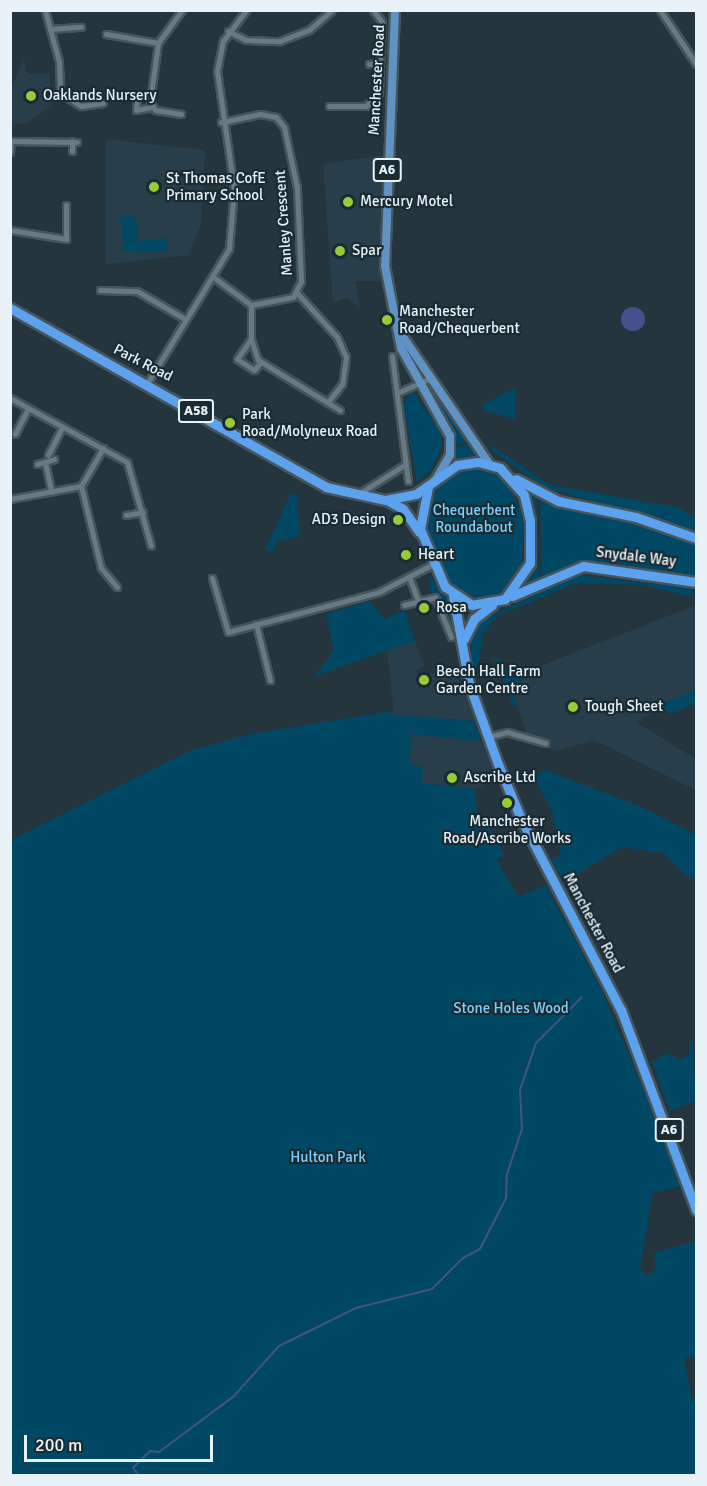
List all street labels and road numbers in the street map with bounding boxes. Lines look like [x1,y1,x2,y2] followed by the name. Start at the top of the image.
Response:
[365,24,389,136] street label: Manchester Road
[372,159,402,181] road number: A6
[271,169,297,277] street label: Manley Crescent
[110,340,176,386] street label: Park Road
[176,400,216,422] road number: A58
[595,543,677,571] street label: Snydale Way
[559,870,627,976] street label: Manchester Road
[654,1119,684,1141] road number: A6

